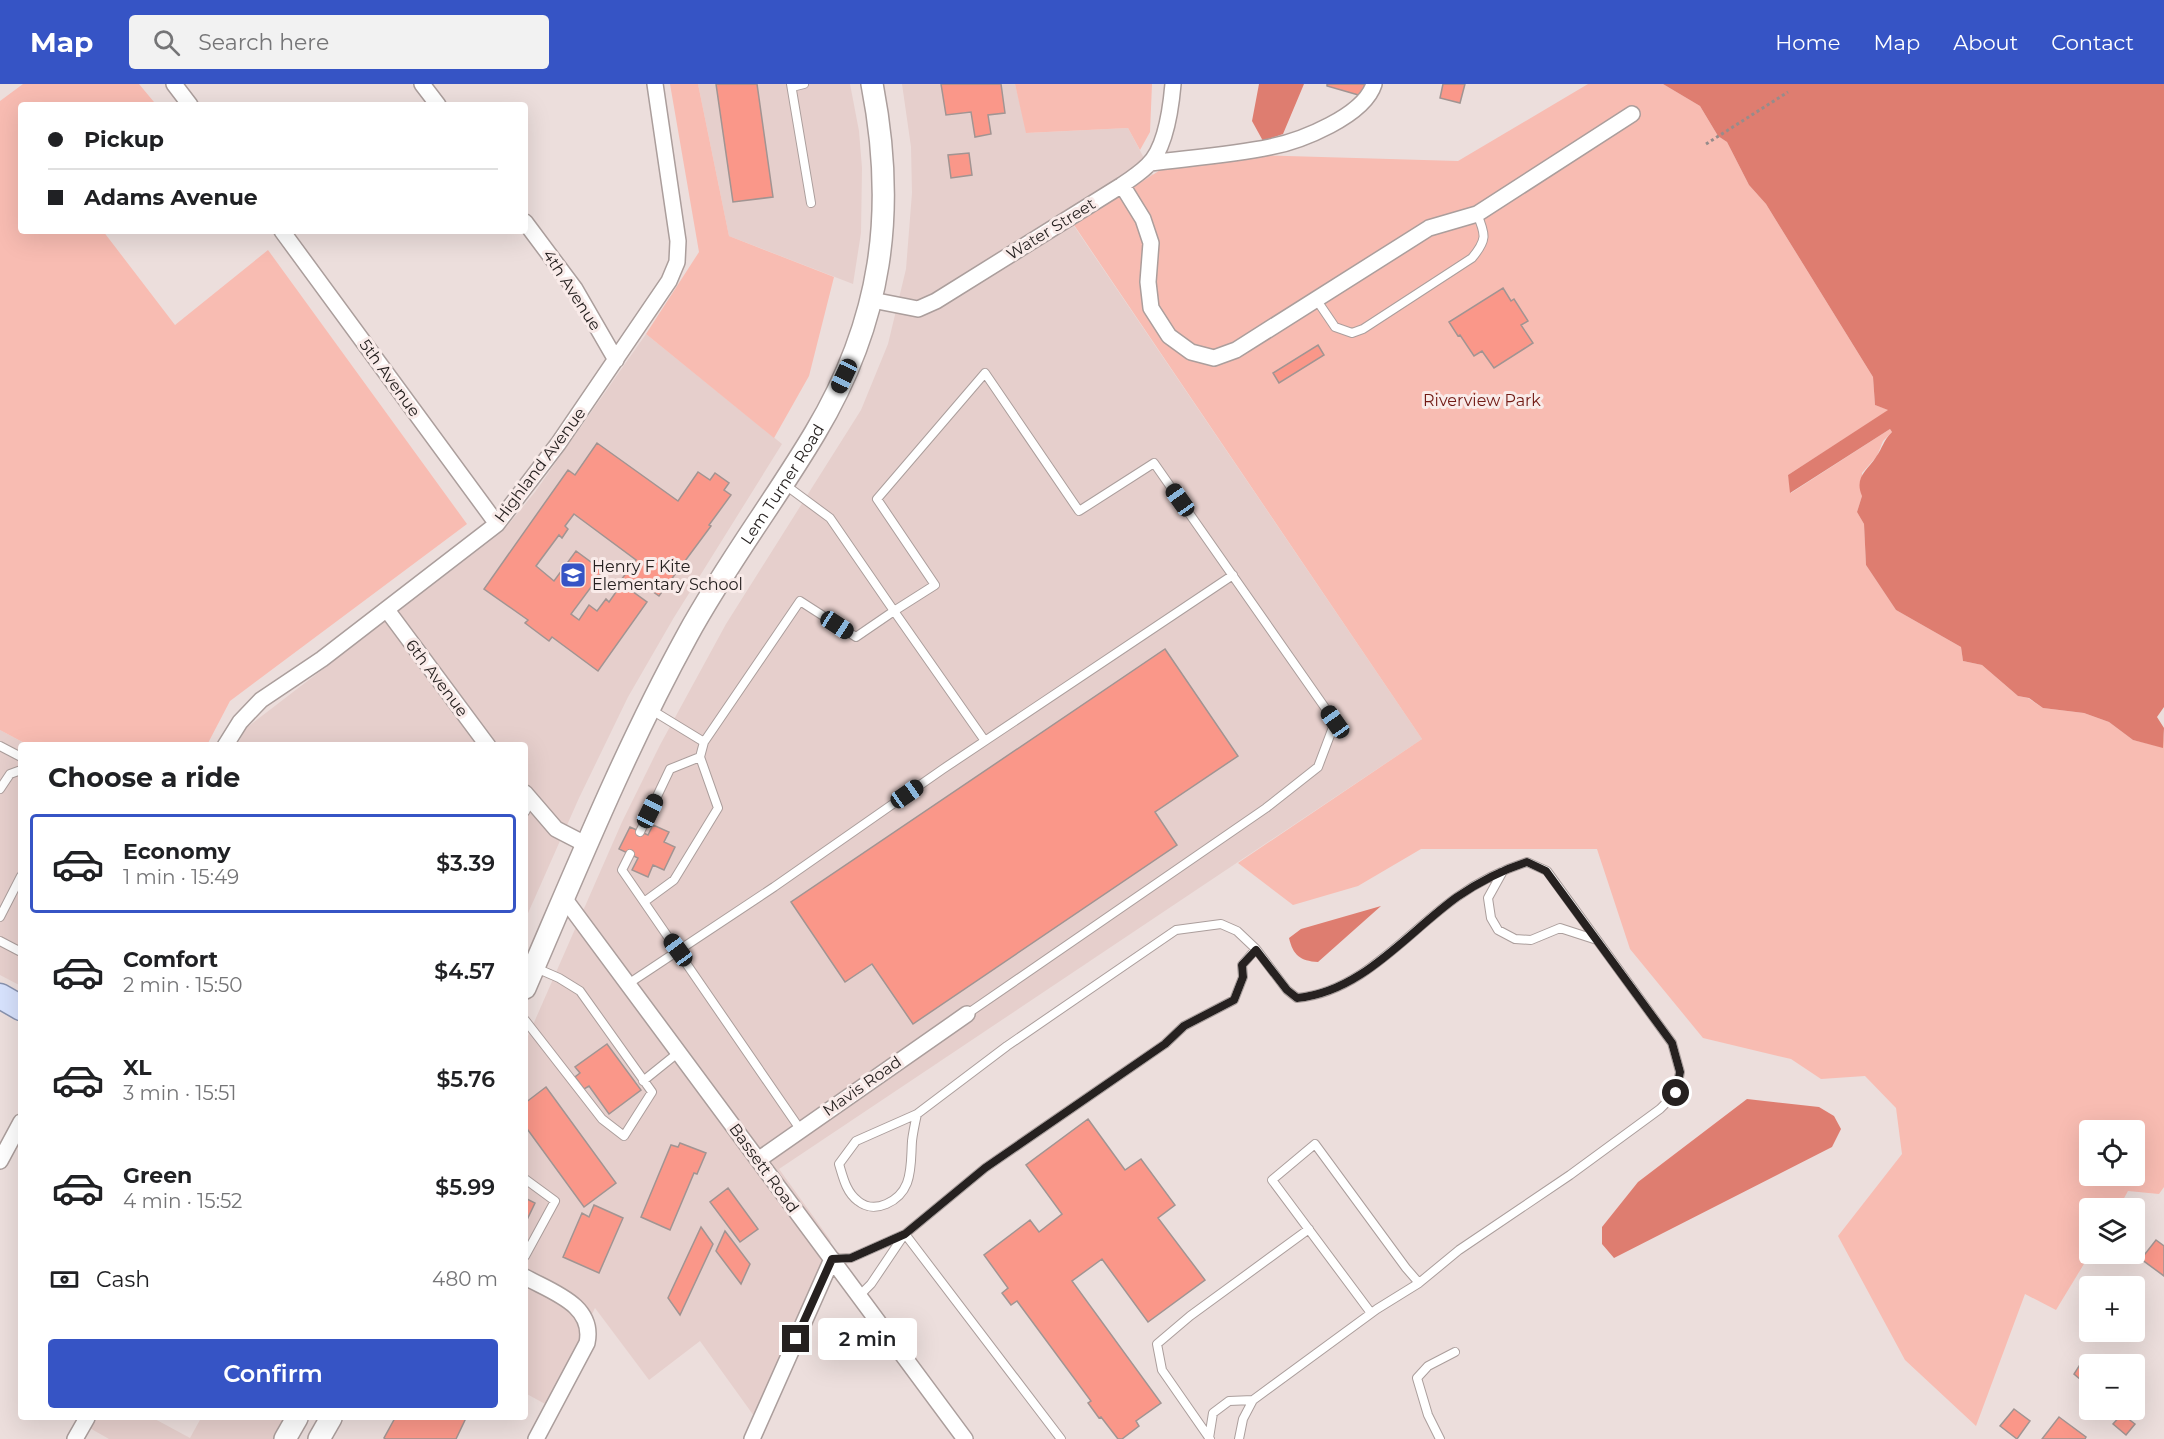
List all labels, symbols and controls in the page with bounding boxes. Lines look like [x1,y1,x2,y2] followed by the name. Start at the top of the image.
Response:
[129,15,549,69] search box
[30,25,93,59] text: Map
[150,26,183,59] icon: search
[198,29,329,56] text: Search here
[1775,30,1840,55] text: Home
[1873,30,1920,55] text: Map
[1953,30,2018,55] text: About
[2051,30,2134,55] text: Contact
[84,126,164,153] text: Pickup
[84,184,258,211] text: Adams Avenue
[1003,194,1099,264] street label: Water Street
[539,246,605,334] street label: 4th Avenue
[356,336,424,420] street label: 5th Avenue
[828,356,860,396] car
[1423,391,1541,410] park label: Riverview Park
[491,404,589,526] street label: Highland Avenue
[736,420,828,548] street label: Lem Turner Road
[1162,480,1198,520] car
[592,557,743,594] place label: Henry F Kite Elementary School
[558,560,588,590] school or university icon: Henry F Kite Elementary School
[817,608,857,642] car
[402,636,472,720] street label: 6th Avenue
[1317,702,1353,742] car
[48,761,240,794] text: Choose a ride
[887,776,927,812] car
[634,791,666,831] car
[51,837,105,891] icon: car
[123,838,231,865] text: Economy
[436,850,495,877] text: $3.39
[123,865,239,889] text: 1 min · 15:49
[660,930,696,970] car
[51,945,105,999] icon: car
[123,946,218,973] text: Comfort
[434,958,495,985] text: $4.57
[123,973,243,997] text: 2 min · 15:50
[819,1052,905,1120] street label: Mavis Road
[51,1053,105,1107] icon: car
[123,1054,152,1081] text: XL
[437,1066,495,1093] text: $5.76
[1662,1079,1689,1106] route start
[123,1081,236,1105] text: 3 min · 15:51
[725,1120,803,1216] street label: Bassett Road
[2079,1120,2145,1420] map controls
[2079,1120,2145,1186] button: locate
[51,1161,105,1215] icon: car
[123,1162,192,1189] text: Green
[435,1174,495,1201] text: $5.99
[123,1189,242,1213] text: 4 min · 15:52
[2079,1198,2145,1264] button: layers
[48,1263,81,1296] icon: cash
[96,1266,150,1293] text: Cash
[432,1267,498,1291] text: 480 m
[2079,1276,2145,1342] button: +
[817,1318,916,1360] callout: 2 min
[782,1325,809,1352] route end
[839,1327,896,1351] text: 2 min
[48,1339,498,1408] button: Confirm
[2079,1354,2145,1420] button: −

